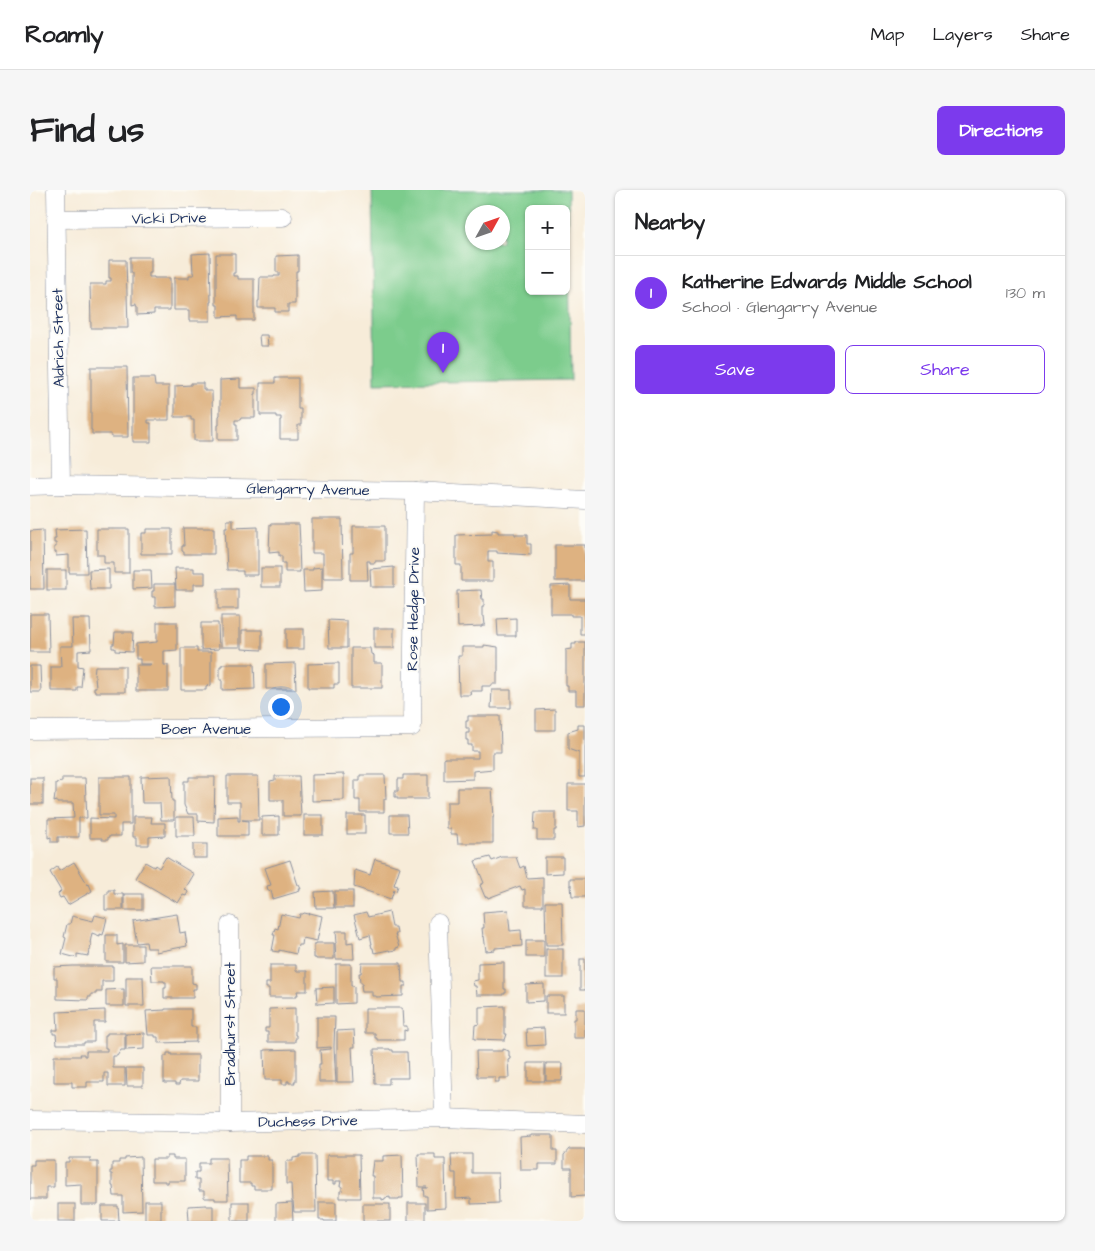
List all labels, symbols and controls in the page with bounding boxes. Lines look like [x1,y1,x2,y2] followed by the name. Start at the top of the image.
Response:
[25,18,103,52] text: Roamly
[870,22,904,47] text: Map
[932,22,993,47] text: Layers
[1021,22,1070,47] text: Share
[30,106,144,155] text: Find us
[937,106,1065,155] button: Directions
[465,205,510,250] north arrow
[525,205,570,295] map controls
[525,205,570,250] button: +
[131,207,207,230] street label: Vicki Drive
[635,208,705,237] text: Nearby
[525,250,570,295] button: −
[682,269,972,296] text: Katherine Edwards Middle School
[650,282,652,304] text: 1
[1006,282,1045,304] text: 130 m
[47,288,70,388] street label: Aldrich Street
[682,296,877,318] text: School · Glengarry Avenue
[427,332,459,373] pin: 1
[635,345,835,394] button: Save
[845,345,1045,394] button: Share
[246,478,370,502] street label: Glengarry Avenue
[402,547,426,671] street label: Rose Hedge Drive
[268,694,294,720] your location
[161,719,251,740] street label: Boer Avenue
[220,962,241,1086] street label: Bradhurst Street
[258,1110,358,1133] street label: Duchess Drive

